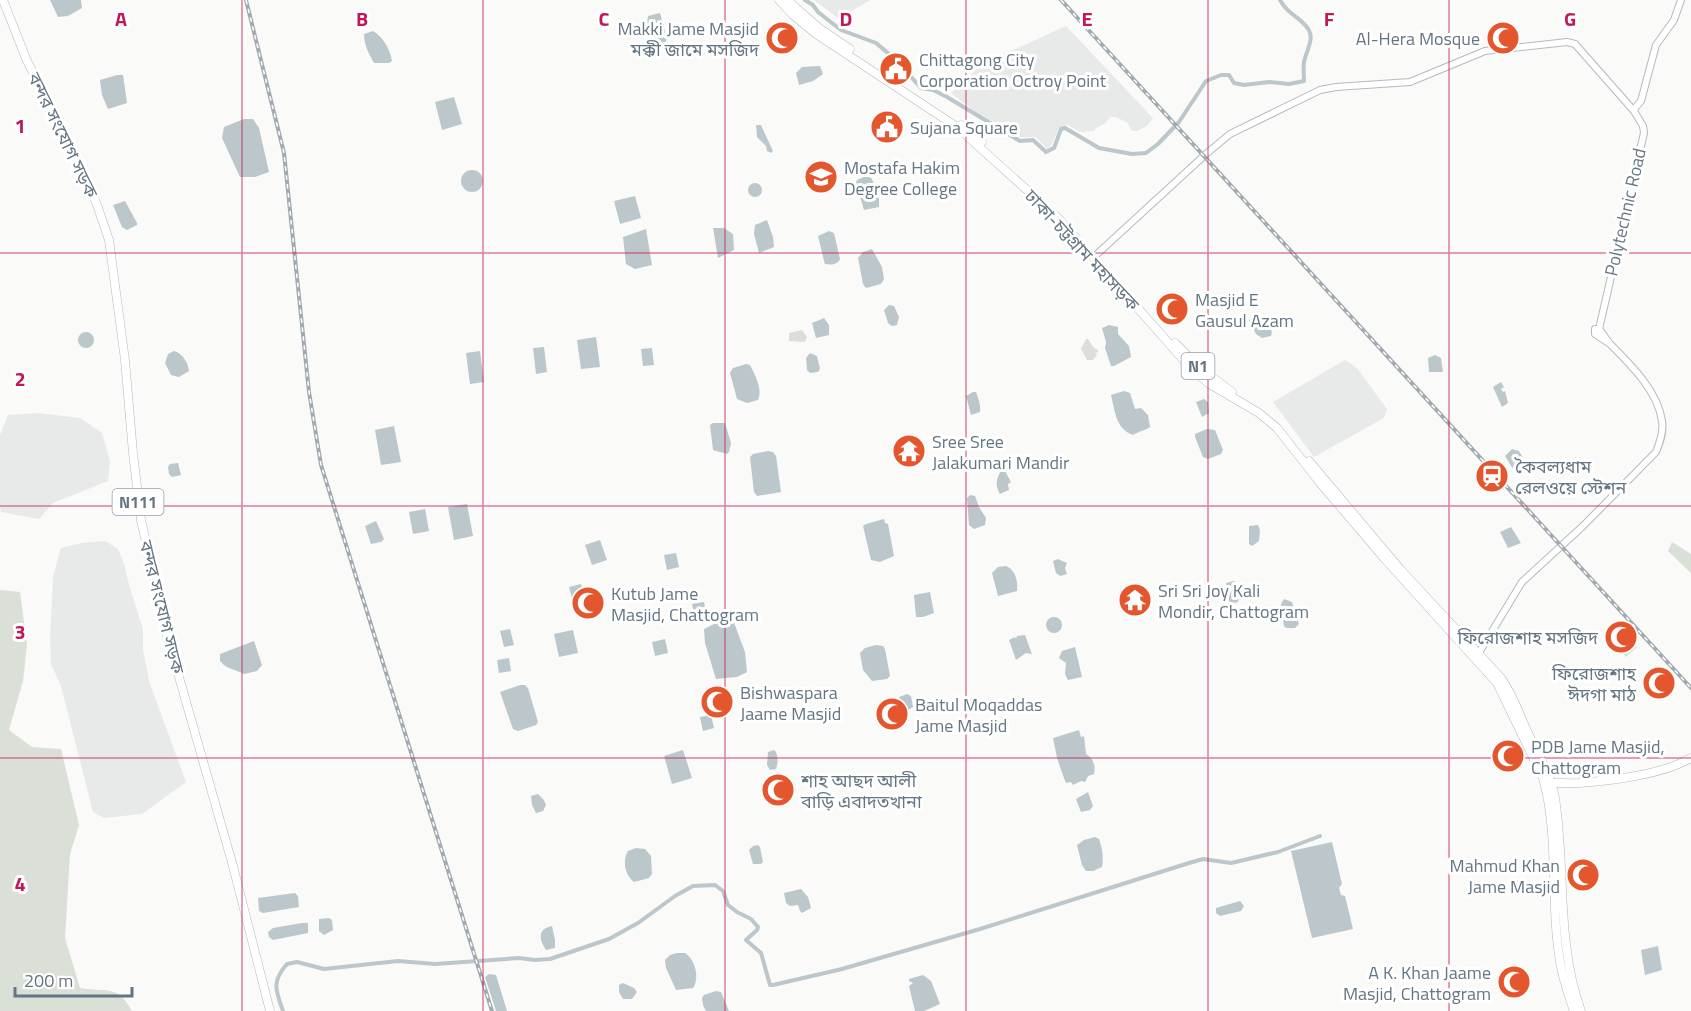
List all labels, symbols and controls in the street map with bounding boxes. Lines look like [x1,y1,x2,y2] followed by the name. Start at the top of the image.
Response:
[115,3,127,34] text: A
[356,3,368,34] text: B
[599,3,610,34] text: C
[840,3,852,34] text: D
[1081,3,1093,34] text: E
[1324,3,1335,34] text: F
[1564,3,1576,34] text: G
[617,15,760,63] place label: Makki Jame Masjid মক্কী জামে মসজিদ
[764,20,800,56] mosque icon: Makki Jame Masjid মক্কী জামে মসজিদ
[1485,20,1521,56] mosque icon: Al-Hera Mosque
[1356,25,1480,52] place label: Al-Hera Mosque
[919,46,1107,94] place label: Chittagong City Corporation Octroy Point
[878,51,914,87] public building icon: Chittagong City Corporation Octroy Point
[20,67,105,203] street label: বন্দর সংযোগ সড়ক
[869,109,905,145] public building icon: Sujana Square
[14,110,26,141] text: 1
[910,114,1018,141] place label: Sujana Square
[1597,145,1653,279] street label: Polytechnic Road
[844,154,960,202] place label: Mostafa Hakim Degree College
[803,159,839,195] school or university icon: Mostafa Hakim Degree College
[1018,182,1146,317] street label: ঢাকা-চট্টগ্রাম মহাসড়ক
[1195,286,1294,334] place label: Masjid E Gausul Azam
[1154,291,1190,327] mosque icon: Masjid E Gausul Azam
[1182,353,1214,379] road number: N1
[14,363,26,394] text: 2
[932,428,1069,476] place label: Sree Sree Jalakumari Mandir
[891,433,927,469] temple icon: Sree Sree Jalakumari Mandir
[1514,453,1627,501] place label: কৈবল্যধাম রেলওয়ে স্টেশন
[1474,458,1510,494] station icon: কৈবল্যধাম রেলওয়ে স্টেশন
[112,489,164,515] road number: N111
[132,537,192,677] street label: বন্দর সংযোগ সড়ক
[1158,577,1309,625] place label: Sri Sri Joy Kali Mondir, Chattogram
[611,580,759,628] place label: Kutub Jame Masjid, Chattogram
[1117,582,1153,618] temple icon: Sri Sri Joy Kali Mondir, Chattogram
[570,585,606,621] mosque icon: Kutub Jame Masjid, Chattogram
[14,616,26,647] text: 3
[1603,619,1639,655] mosque icon: ফিরোজশাহ মসজিদ
[1457,624,1599,651] place label: ফিরোজশাহ মসজিদ
[1551,660,1636,708] place label: ফিরোজশাহ ঈদগা মাঠ
[1641,665,1677,701] mosque icon: ফিরোজশাহ ঈদগা মাঠ
[740,679,841,727] place label: Bishwaspara Jaame Masjid
[699,684,735,720] mosque icon: Bishwaspara Jaame Masjid
[915,691,1043,739] place label: Baitul Moqaddas Jame Masjid
[874,696,910,732] mosque icon: Baitul Moqaddas Jame Masjid
[1531,733,1665,781] place label: PDB Jame Masjid, Chattogram
[1490,738,1526,774] mosque icon: PDB Jame Masjid, Chattogram
[800,767,922,815] place label: শাহ আছদ আলী বাড়ি এবাদতখানা
[760,772,796,808] mosque icon: শাহ আছদ আলী বাড়ি এবাদতখানা
[1450,852,1560,900] place label: Mahmud Khan Jame Masjid
[1565,857,1601,893] mosque icon: Mahmud Khan Jame Masjid
[14,868,26,899] text: 4
[1343,959,1491,1007] place label: A K. Khan Jaame Masjid, Chattogram
[15,960,132,998] scale bar
[1496,964,1532,1000] mosque icon: A K. Khan Jaame Masjid, Chattogram
[24,967,73,994] text: 200 m

